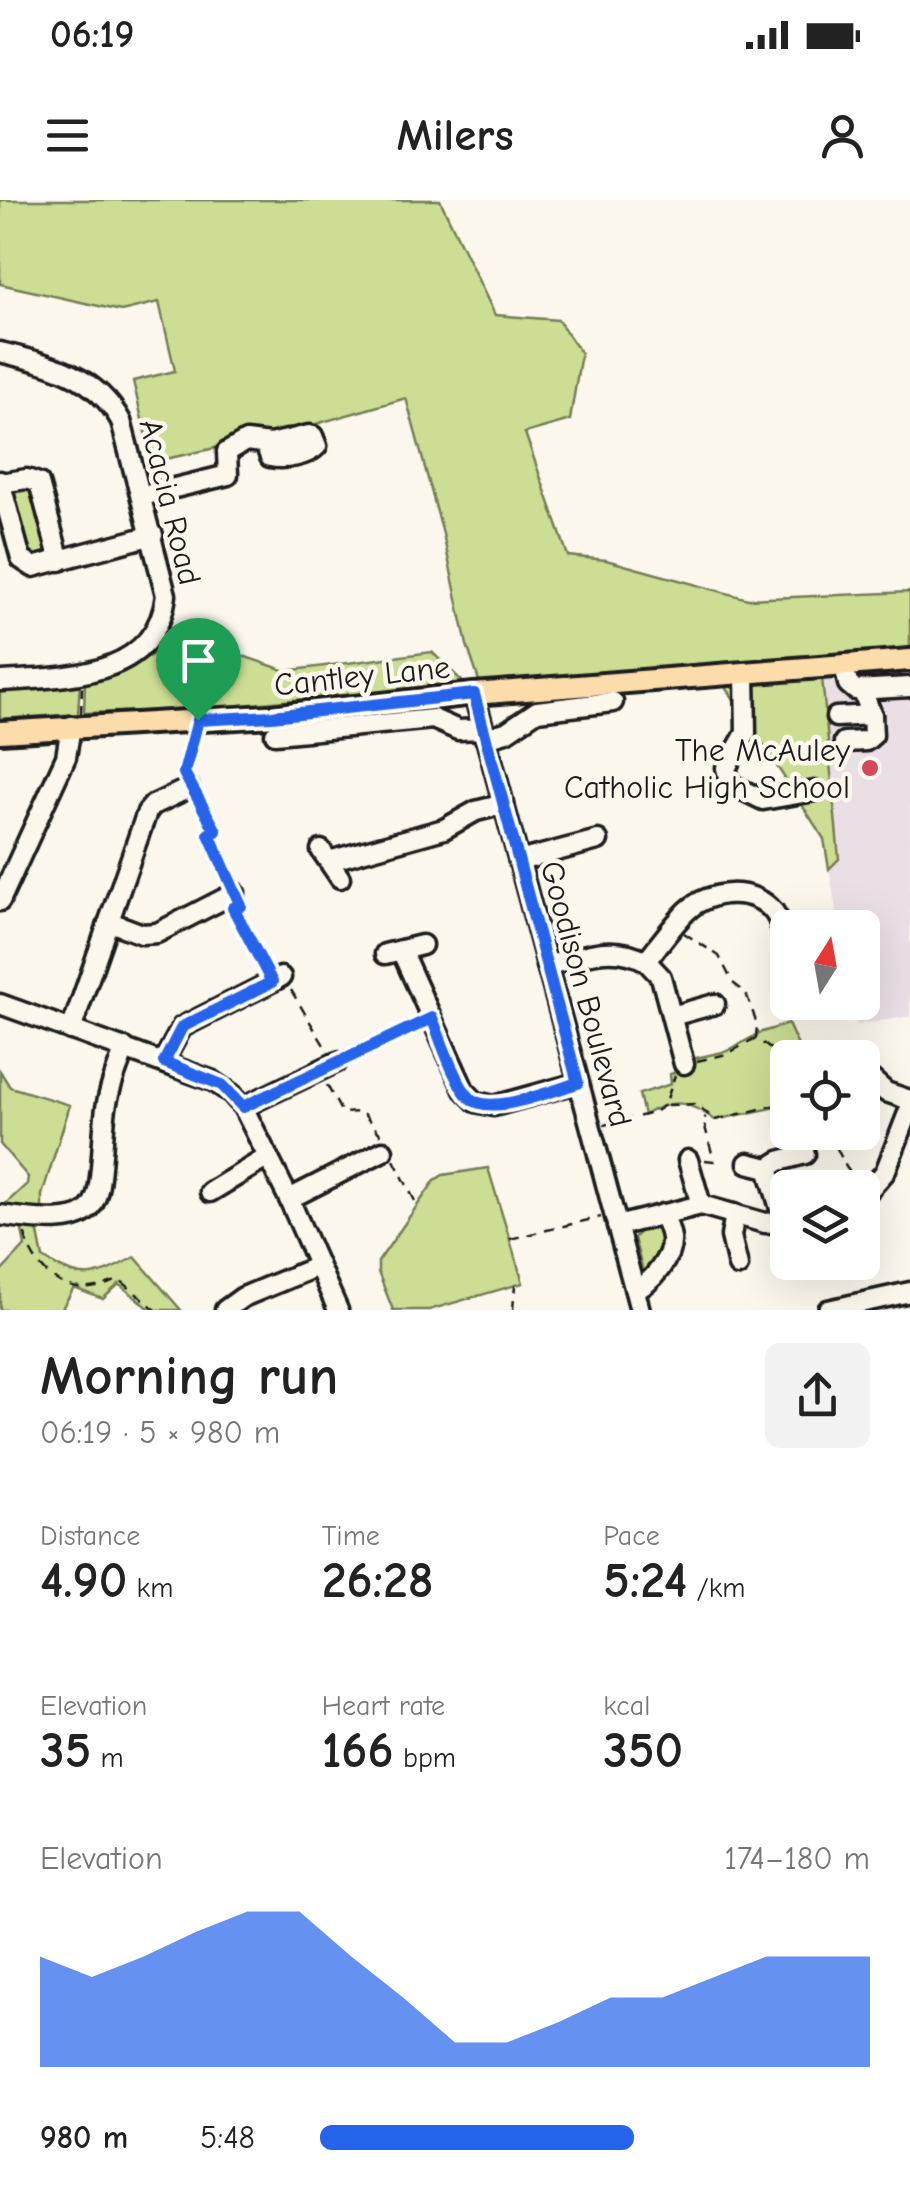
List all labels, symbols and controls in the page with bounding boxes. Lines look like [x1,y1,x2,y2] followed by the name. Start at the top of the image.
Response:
[50,13,134,57] text: 06:19
[40,108,95,163] icon: menu
[815,108,870,163] icon: person
[396,109,514,161] text: Milers
[132,415,208,589] street label: Acacia Road
[156,618,241,721] pin
[171,633,226,688] icon: arrive
[272,648,452,704] street label: Cantley Lane
[564,732,851,806] place label: The McAuley Catholic High School
[859,757,881,779] marker: The McAuley Catholic High School
[533,857,639,1131] street label: Goodison Boulevard
[770,910,880,1020] north arrow
[770,910,880,1280] map controls
[770,1040,880,1150] button: locate
[770,1170,880,1280] button: layers
[765,1343,870,1448] button: share
[40,1344,338,1408] text: Morning run
[40,1414,280,1451] text: 06:19 · 5 × 980 m
[40,1520,140,1552] text: Distance
[322,1520,380,1552] text: Time
[603,1520,660,1552] text: Pace
[40,1552,127,1610] text: 4.90
[322,1552,434,1610] text: 26:28
[603,1552,687,1610] text: 5:24
[127,1572,173,1604] text: km
[687,1572,745,1604] text: /km
[40,1690,147,1722] text: Elevation
[322,1690,445,1722] text: Heart rate
[603,1690,650,1722] text: kcal
[40,1722,91,1780] text: 35
[322,1722,394,1780] text: 166
[603,1722,683,1780] text: 350
[91,1742,124,1774] text: m
[394,1742,456,1774] text: bpm
[40,1840,163,1877] text: Elevation
[724,1840,870,1877] text: 174–180 m
[40,2119,128,2156] text: 980 m
[200,2119,255,2156] text: 5:48

